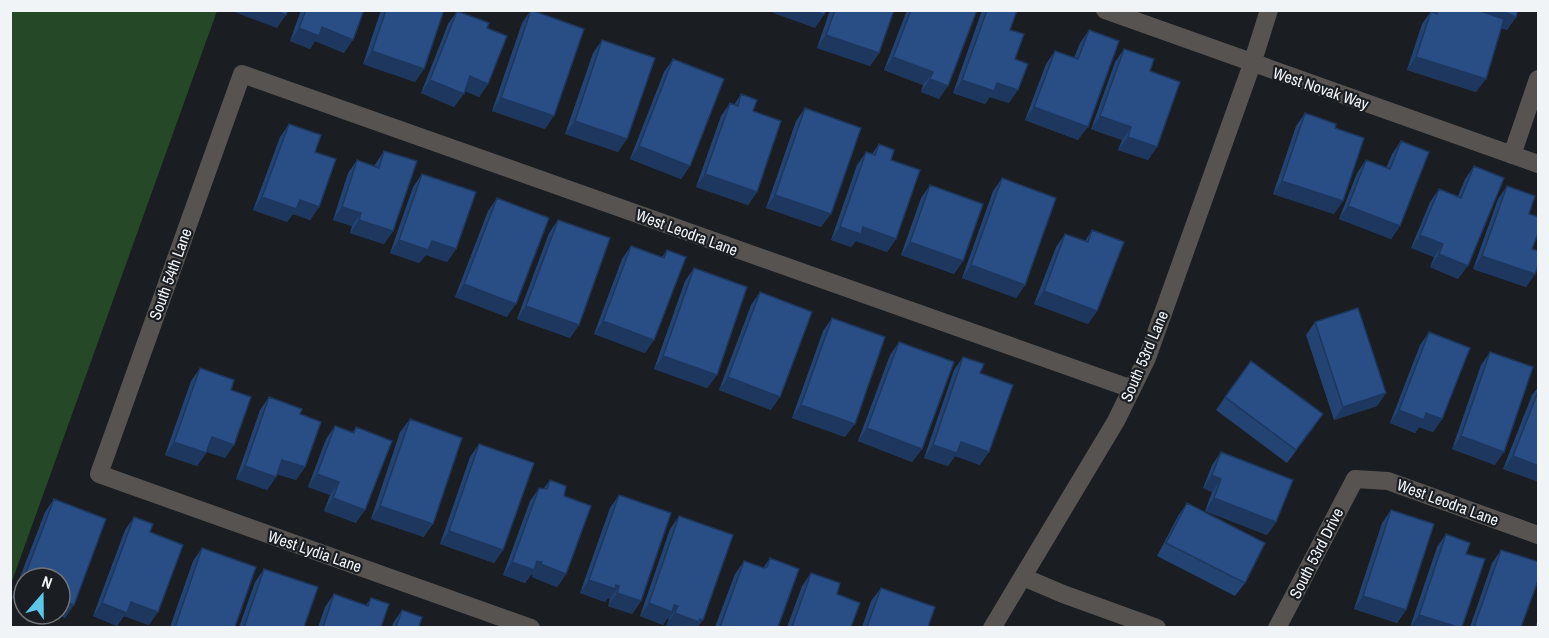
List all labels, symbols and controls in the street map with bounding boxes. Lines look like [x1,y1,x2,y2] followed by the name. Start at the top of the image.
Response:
[1270,61,1372,115] street label: West Novak Way
[633,203,741,261] street label: West Leodra Lane
[143,225,197,323] street label: South 54th Lane
[1115,307,1173,405] street label: South 53rd Lane
[1394,473,1502,531] street label: West Leodra Lane
[1284,504,1348,602] street label: South 53rd Drive
[265,525,365,577] street label: West Lydia Lane
[12,566,72,626] north arrow
[39,570,55,594] text: N

